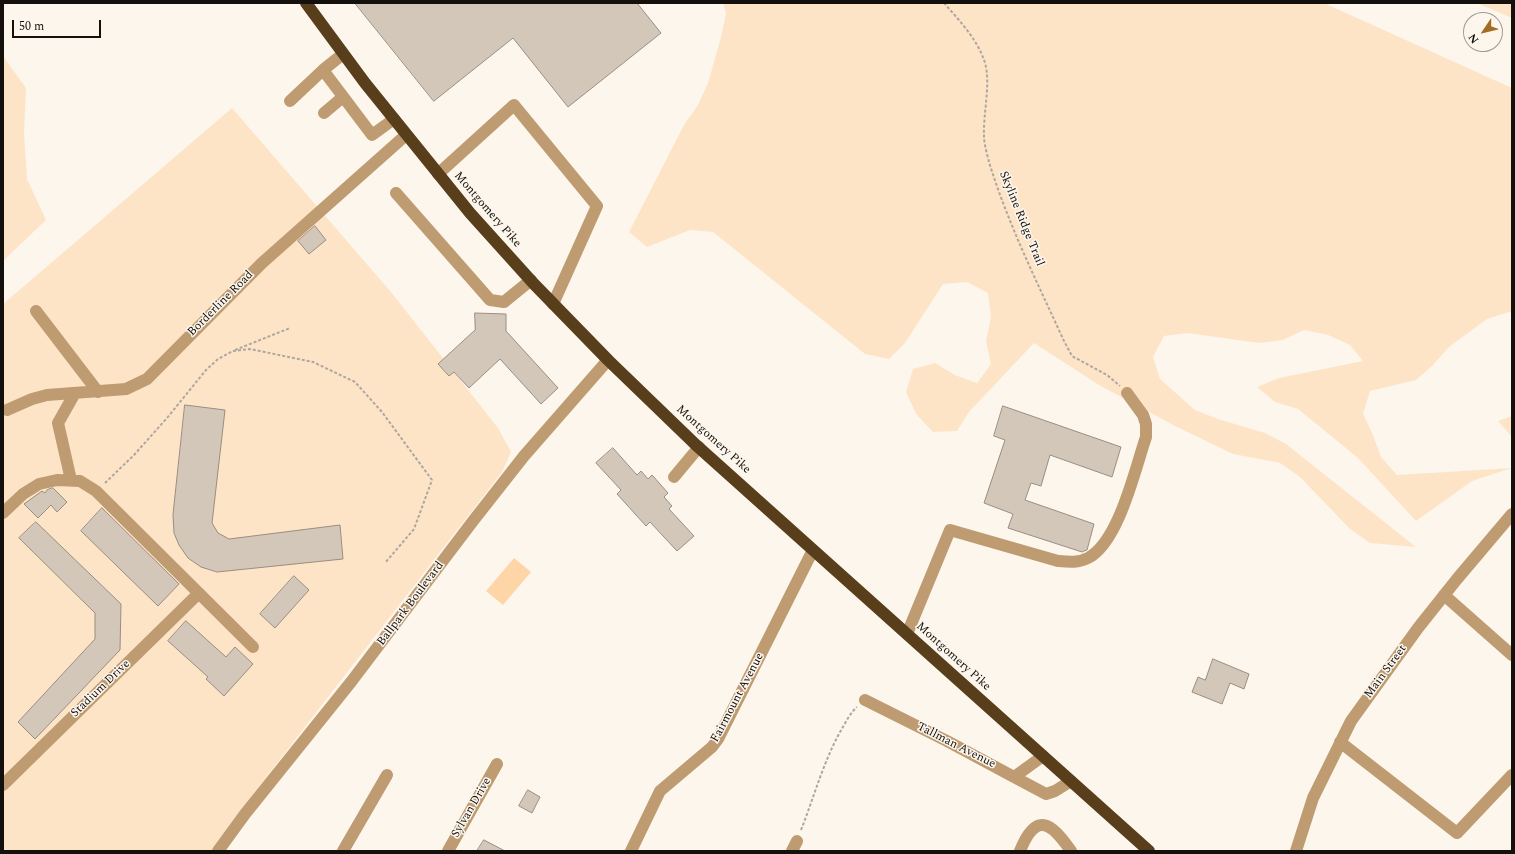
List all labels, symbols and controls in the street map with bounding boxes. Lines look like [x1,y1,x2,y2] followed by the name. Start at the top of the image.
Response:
[14,12,103,38] scale bar
[1463,12,1503,52] north arrow
[19,17,44,36] text: 50 m
[1464,30,1483,47] text: N
[450,169,524,251] street label: Montgomery Pike
[995,169,1047,269] street label: Skyline Ridge Trail
[185,268,257,340] street label: Borderline Road
[673,403,753,477] street label: Montgomery Pike
[375,559,447,649] street label: Ballpark Boulevard
[913,620,993,694] street label: Montgomery Pike
[1362,642,1410,702] street label: Main Street
[708,651,768,745] street label: Fairmount Avenue
[68,657,134,721] street label: Stadium Drive
[914,720,998,772] street label: Tallman Avenue
[449,775,495,841] street label: Sylvan Drive

